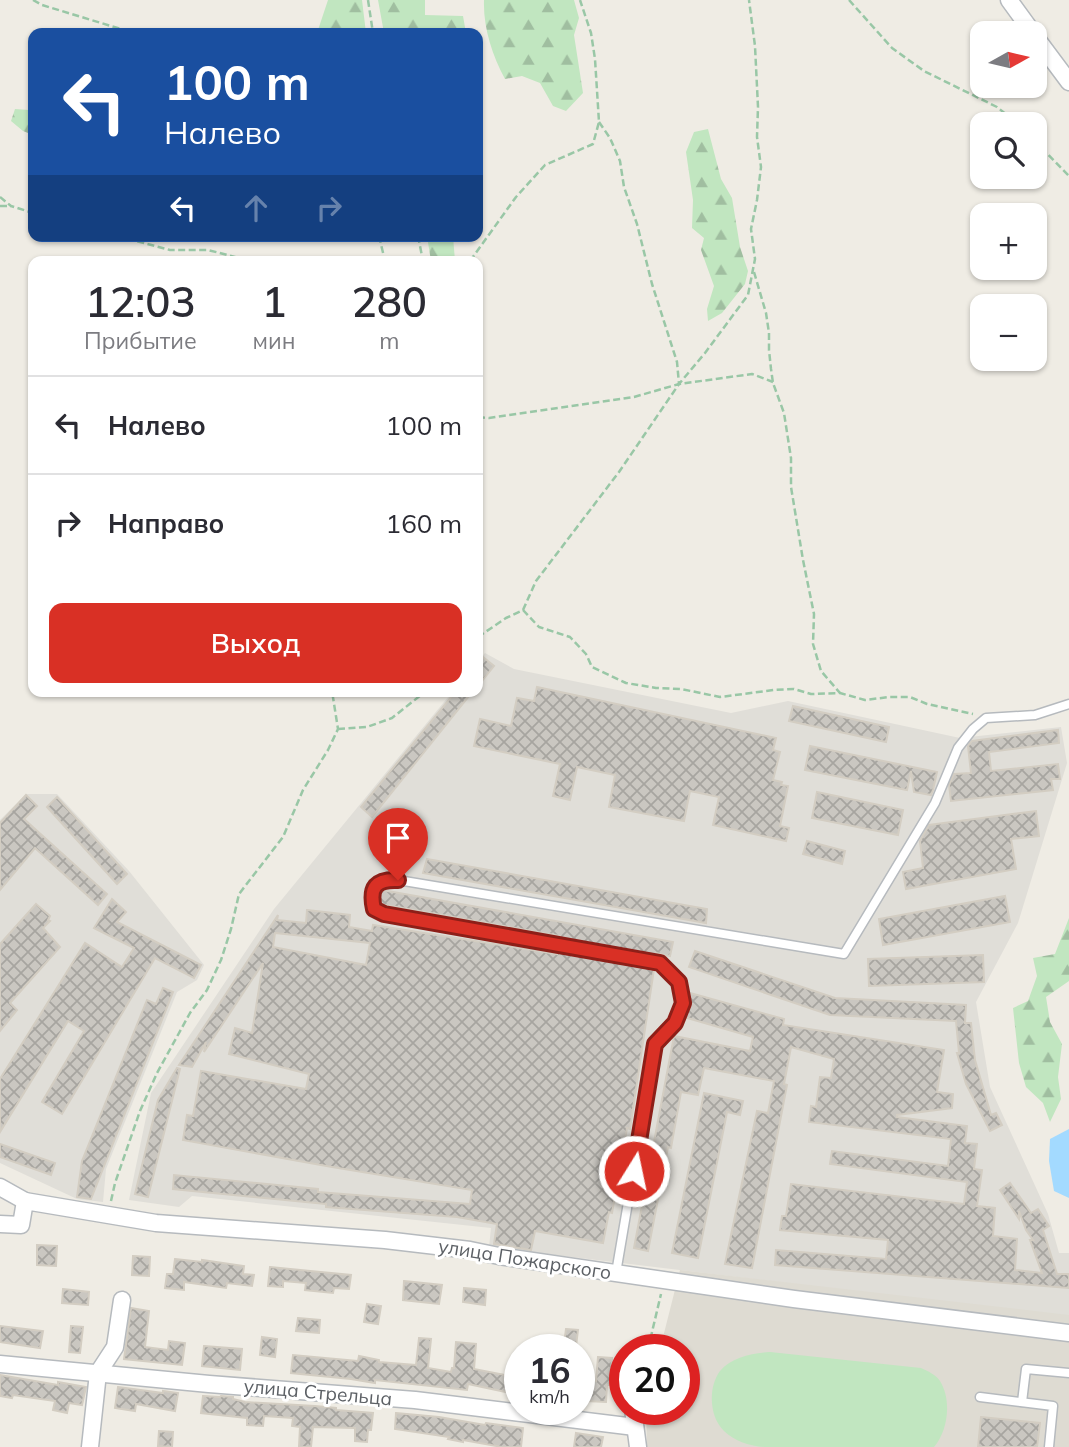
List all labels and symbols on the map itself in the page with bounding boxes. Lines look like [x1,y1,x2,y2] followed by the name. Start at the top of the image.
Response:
[970,21,1046,98] north arrow
[368,808,428,880] pin
[597,1134,671,1208] position arrow
[437,1233,613,1285] street label: улица Пожарского
[609,1334,700,1425] speed limit sign: 20
[243,1374,393,1410] street label: улица Стрельца

